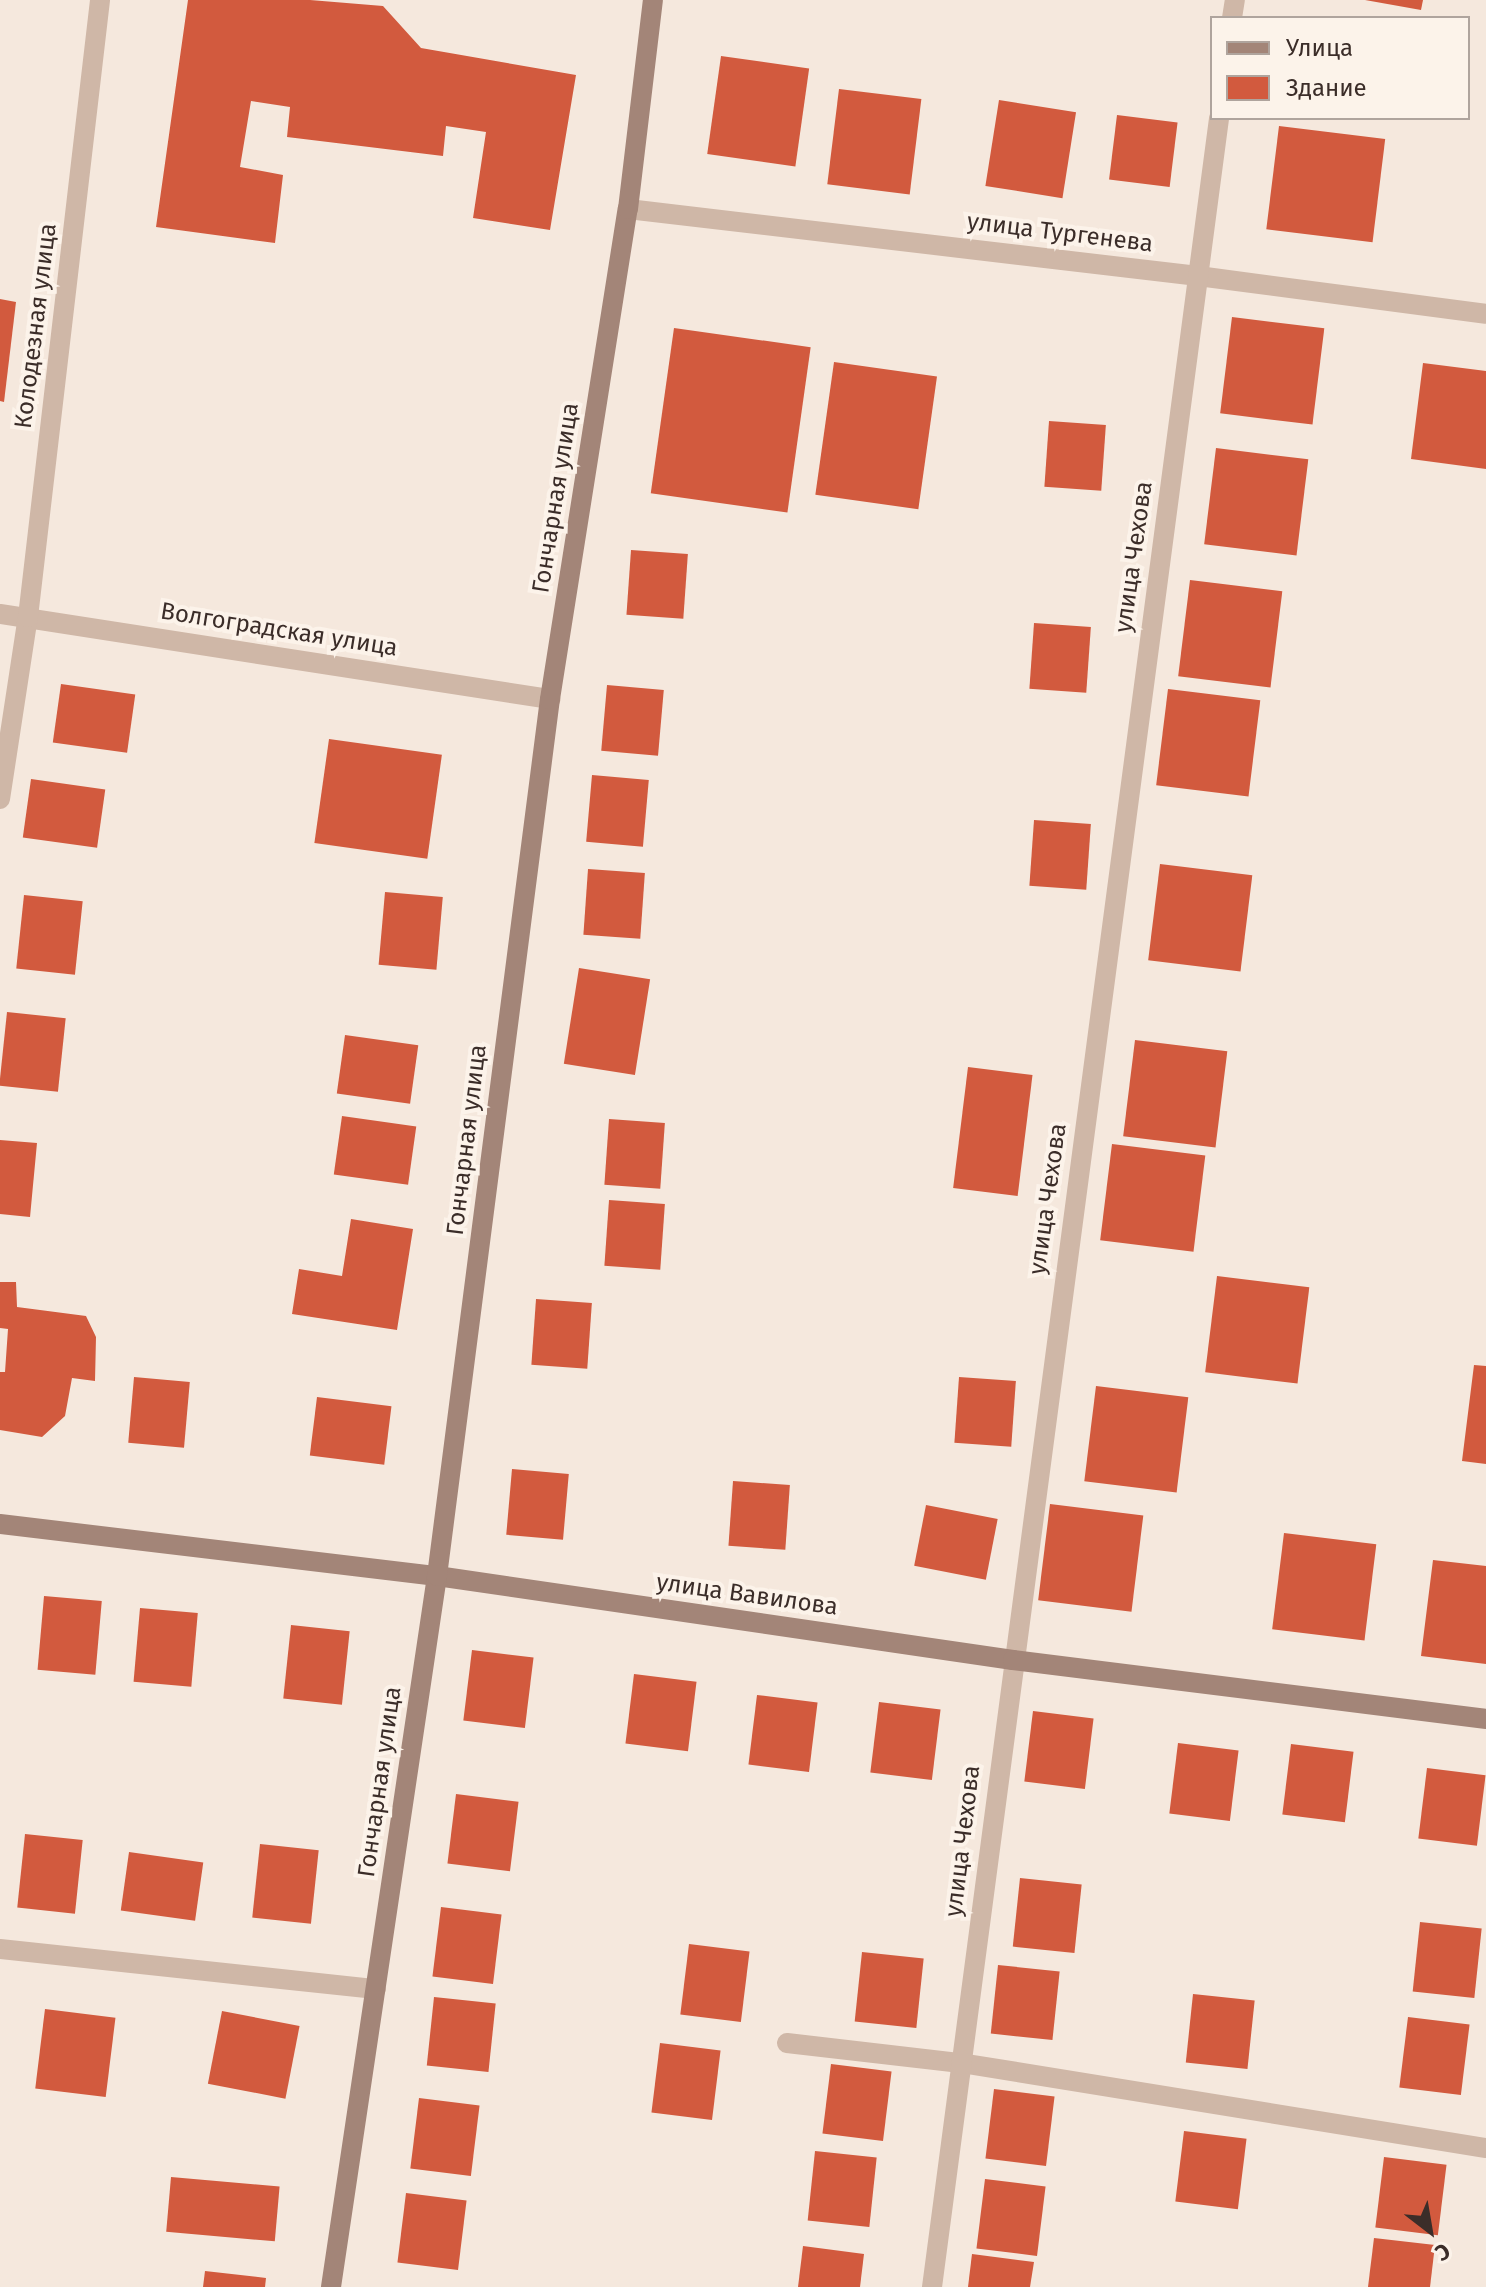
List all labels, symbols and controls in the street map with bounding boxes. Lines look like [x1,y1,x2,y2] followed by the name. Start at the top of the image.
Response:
[1210,16,1470,120] legend
[1286,34,1353,62] text: Улица
[1286,74,1367,102] text: Здание
[965,207,1155,259] street label: улица Тургенева
[9,222,63,430] street label: Колодезная улица
[527,401,585,595] street label: Гончарная улица
[1109,479,1159,635] street label: улица Чехова
[158,597,400,663] street label: Волгоградская улица
[441,1043,493,1237] street label: Гончарная улица
[1023,1121,1073,1277] street label: улица Чехова
[654,1568,840,1622] street label: улица Вавилова
[352,1685,408,1879] street label: Гончарная улица
[939,1764,987,1918] street label: улица Чехова
[1390,2191,1470,2271] north arrow
[1430,2237,1455,2267] text: С

